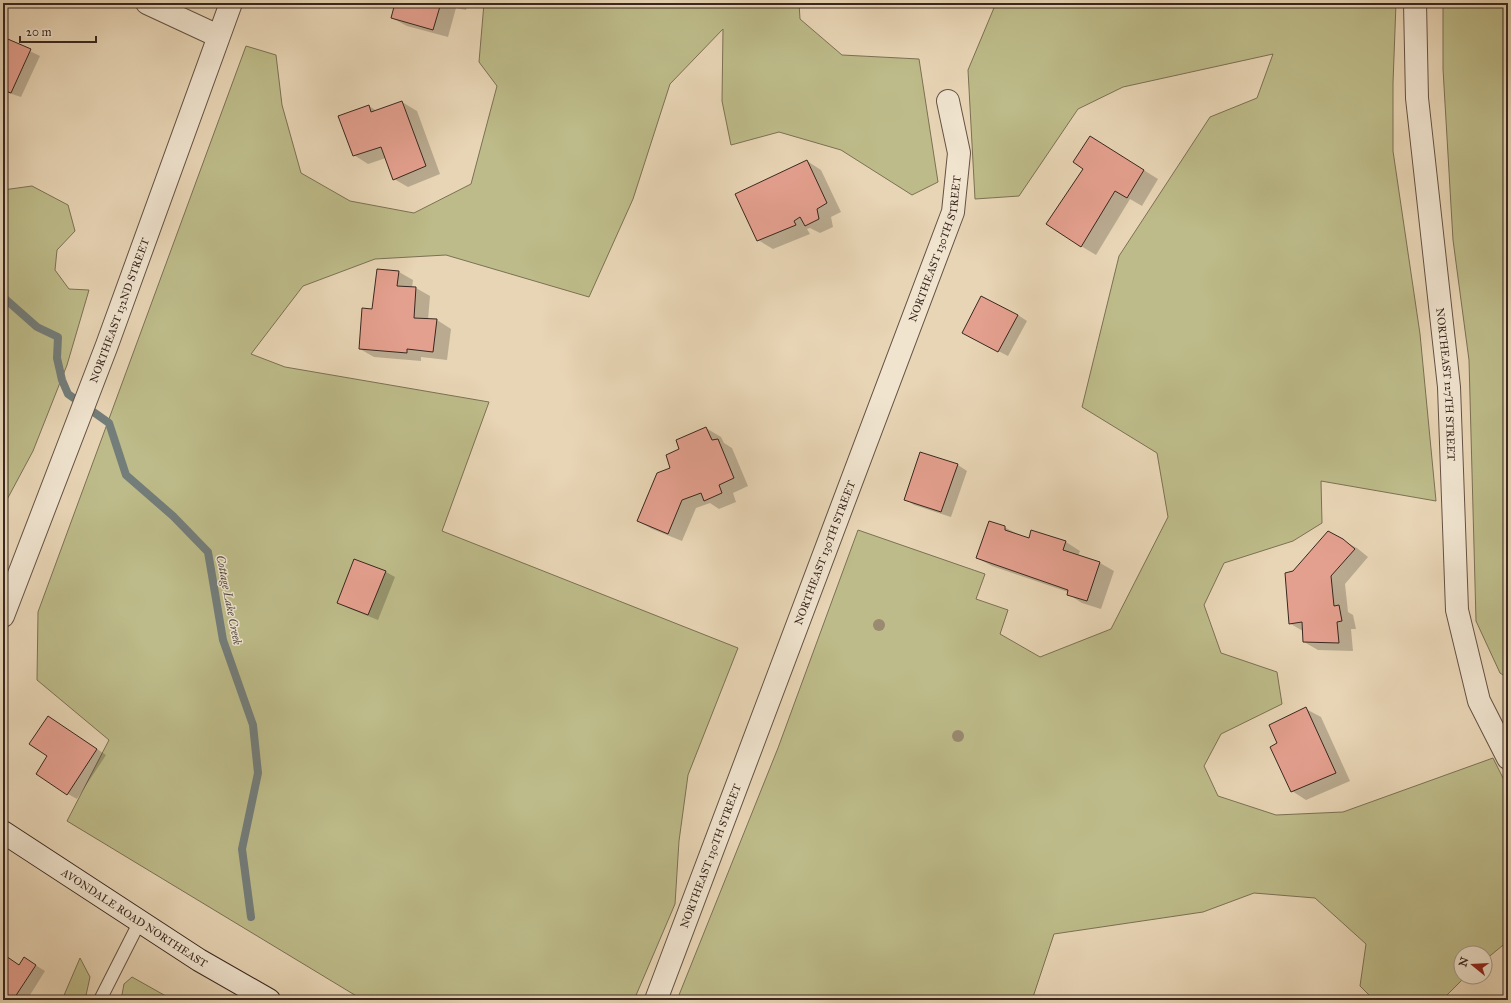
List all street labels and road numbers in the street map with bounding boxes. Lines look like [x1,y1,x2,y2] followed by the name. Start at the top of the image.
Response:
[906,175,963,324] street label: NORTHEAST 130TH STREET
[87,236,152,385] street label: NORTHEAST 132ND STREET
[1434,307,1458,462] street label: NORTHEAST 127TH STREET
[791,478,858,627] street label: NORTHEAST 130TH STREET
[677,781,744,930] street label: NORTHEAST 130TH STREET
[58,865,210,970] street label: AVONDALE ROAD NORTHEAST

